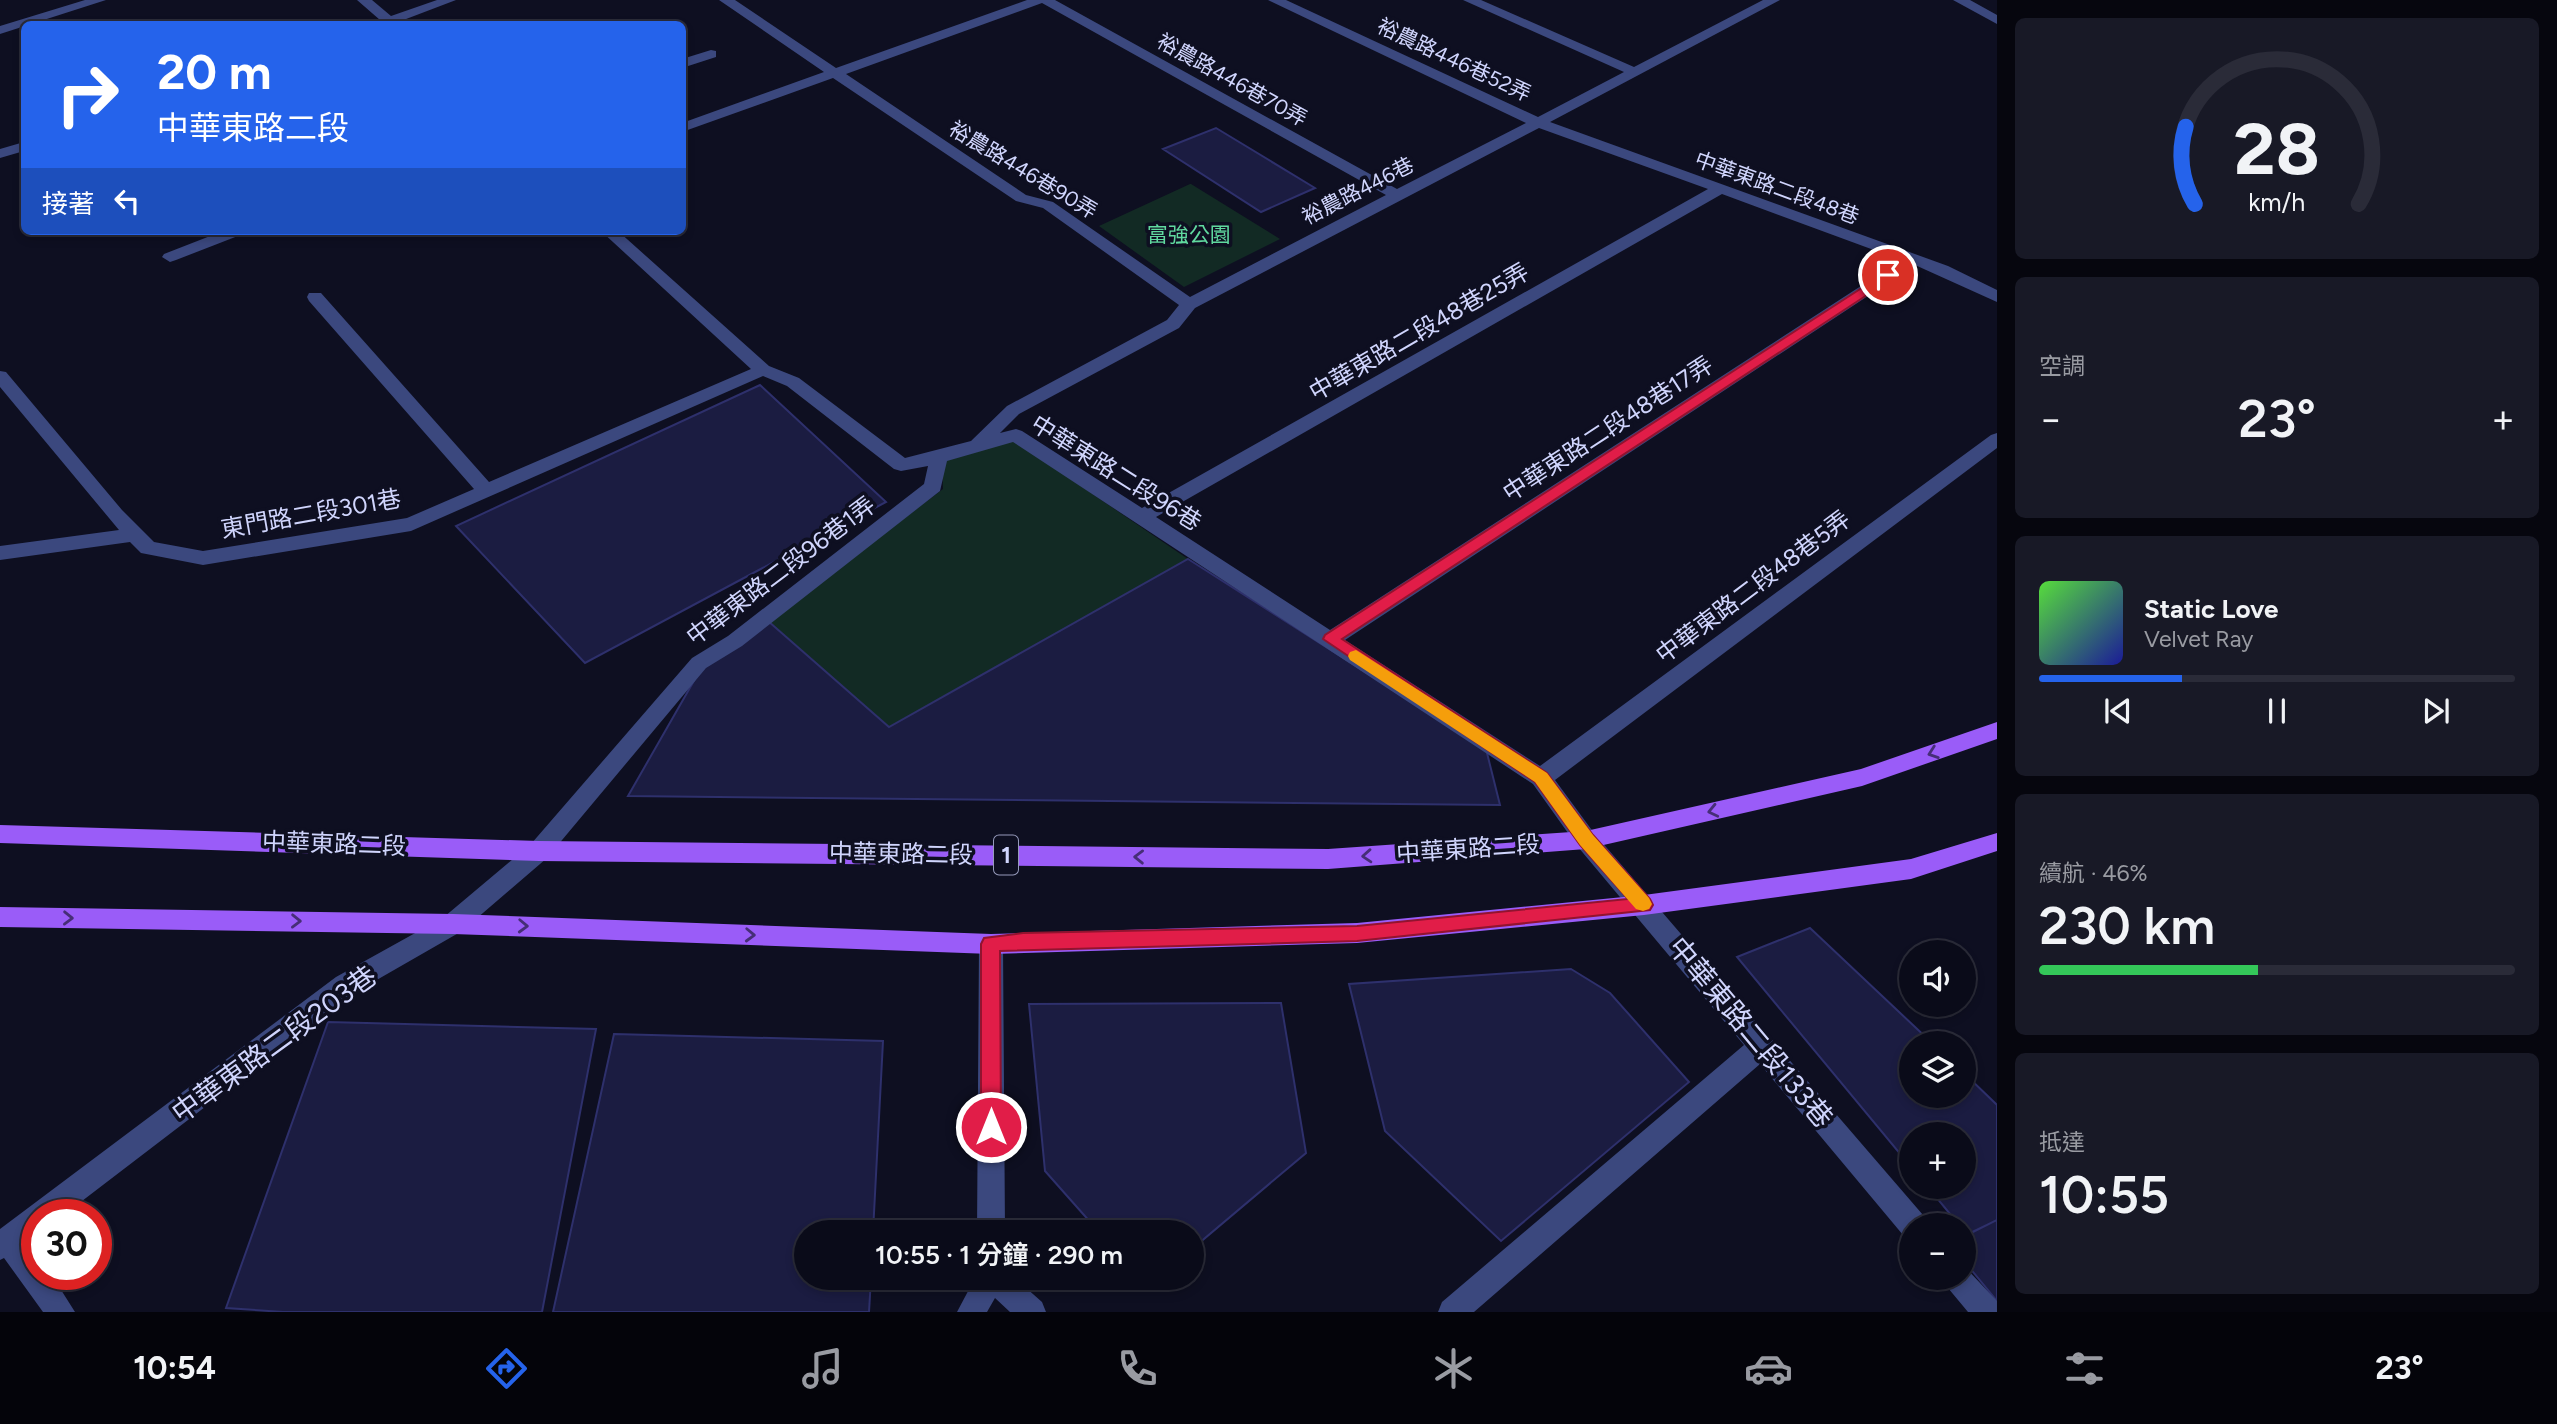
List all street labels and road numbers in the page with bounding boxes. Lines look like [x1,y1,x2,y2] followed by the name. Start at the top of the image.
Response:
[1373,13,1535,106] street label: 裕農路446巷52弄
[1153,28,1312,131] street label: 裕農路446巷70弄
[945,116,1102,224] street label: 裕農路446巷90弄
[1692,146,1863,229] street label: 中華東路二段48巷
[1298,152,1418,229] street label: 裕農路446巷
[1304,257,1534,406] street label: 中華東路二段48巷25弄
[1497,350,1718,507] street label: 中華東路二段48巷17弄
[1026,409,1207,537] street label: 中華東路二段96巷
[219,483,403,544] street label: 東門路二段301巷
[680,490,881,651] street label: 中華東路二段96巷1弄
[1650,504,1855,669] street label: 中華東路二段48巷5弄
[262,826,406,861] street label: 中華東路二段
[1395,829,1541,868] street label: 中華東路二段
[994,835,1018,874] road number: 1
[829,838,973,869] street label: 中華東路二段
[1661,930,1841,1134] street label: 中華東路二段133巷
[165,958,383,1130] street label: 中華東路二段203巷

